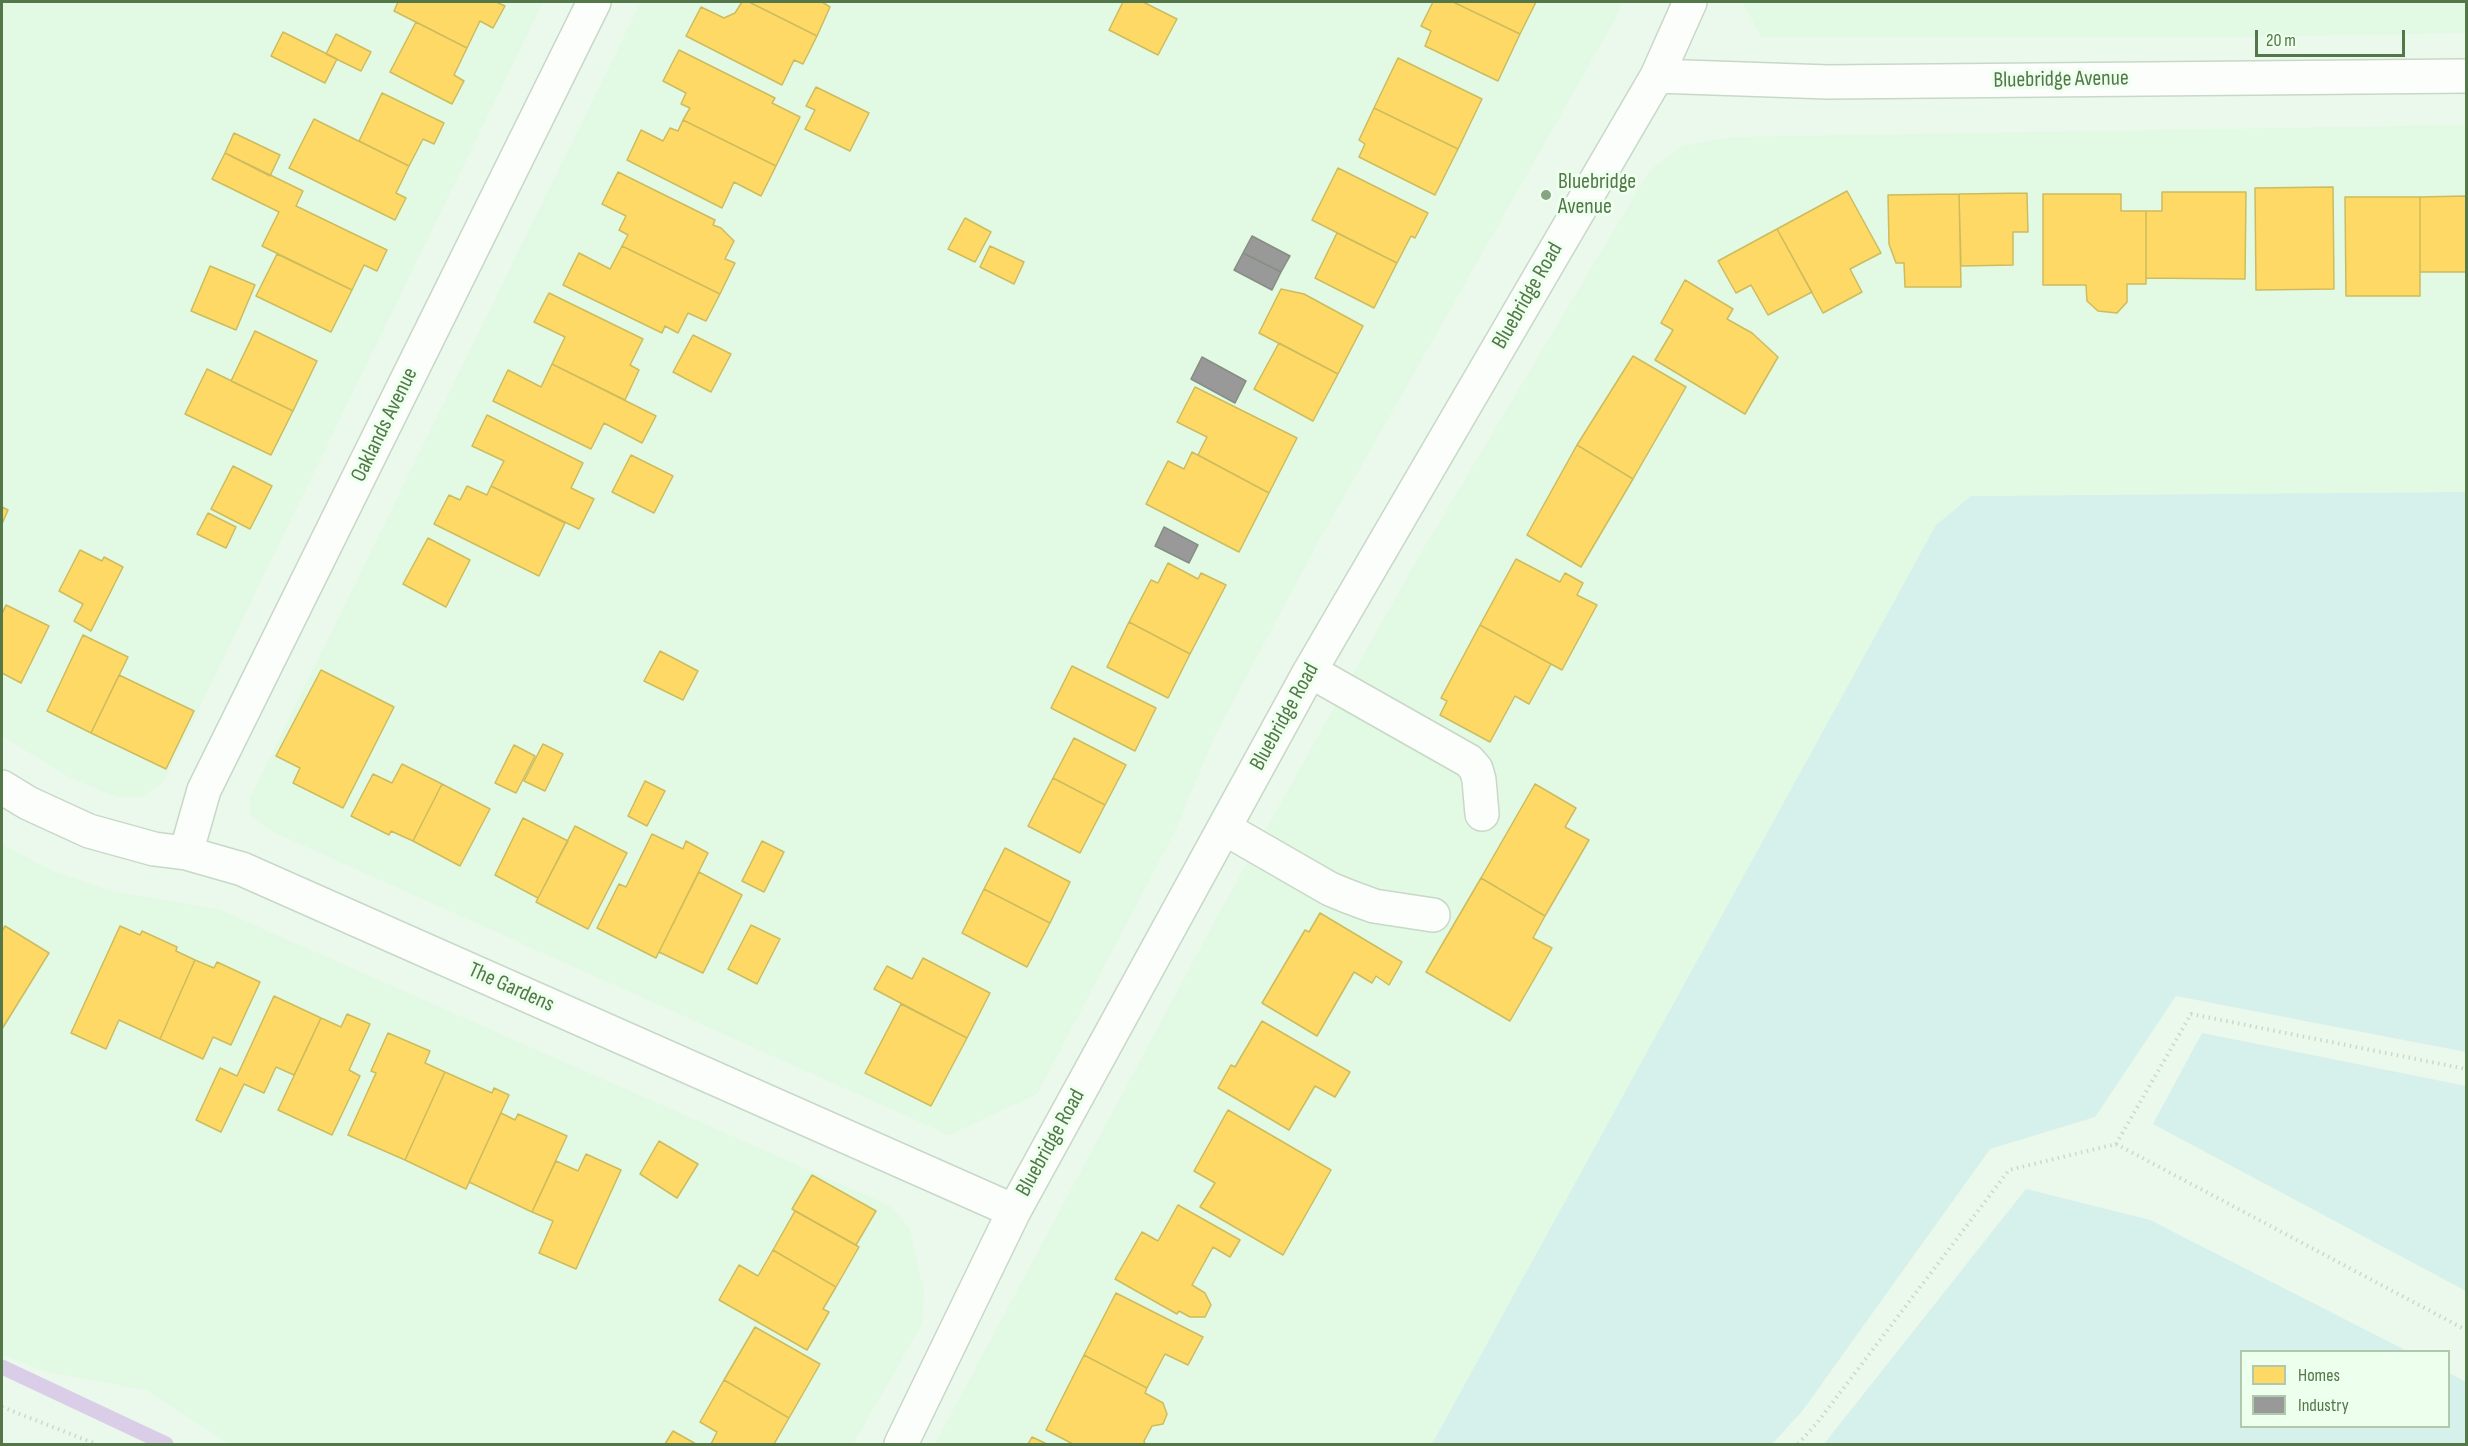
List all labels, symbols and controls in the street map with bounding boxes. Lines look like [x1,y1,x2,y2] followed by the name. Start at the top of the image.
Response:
[2258,18,2408,56] scale bar
[2266,30,2296,51] text: 20 m
[1993,66,2129,94] street label: Bluebridge Avenue
[1558,169,1636,220] place label: Bluebridge Avenue
[1539,188,1553,202] marker: Bluebridge Avenue
[1487,238,1569,354] street label: Bluebridge Road
[346,364,424,486] street label: Oaklands Avenue
[1245,659,1325,775] street label: Bluebridge Road
[464,957,558,1019] street label: The Gardens
[1011,1085,1091,1201] street label: Bluebridge Road
[2240,1350,2450,1428] legend
[2298,1365,2340,1386] text: Homes
[2298,1395,2349,1416] text: Industry

